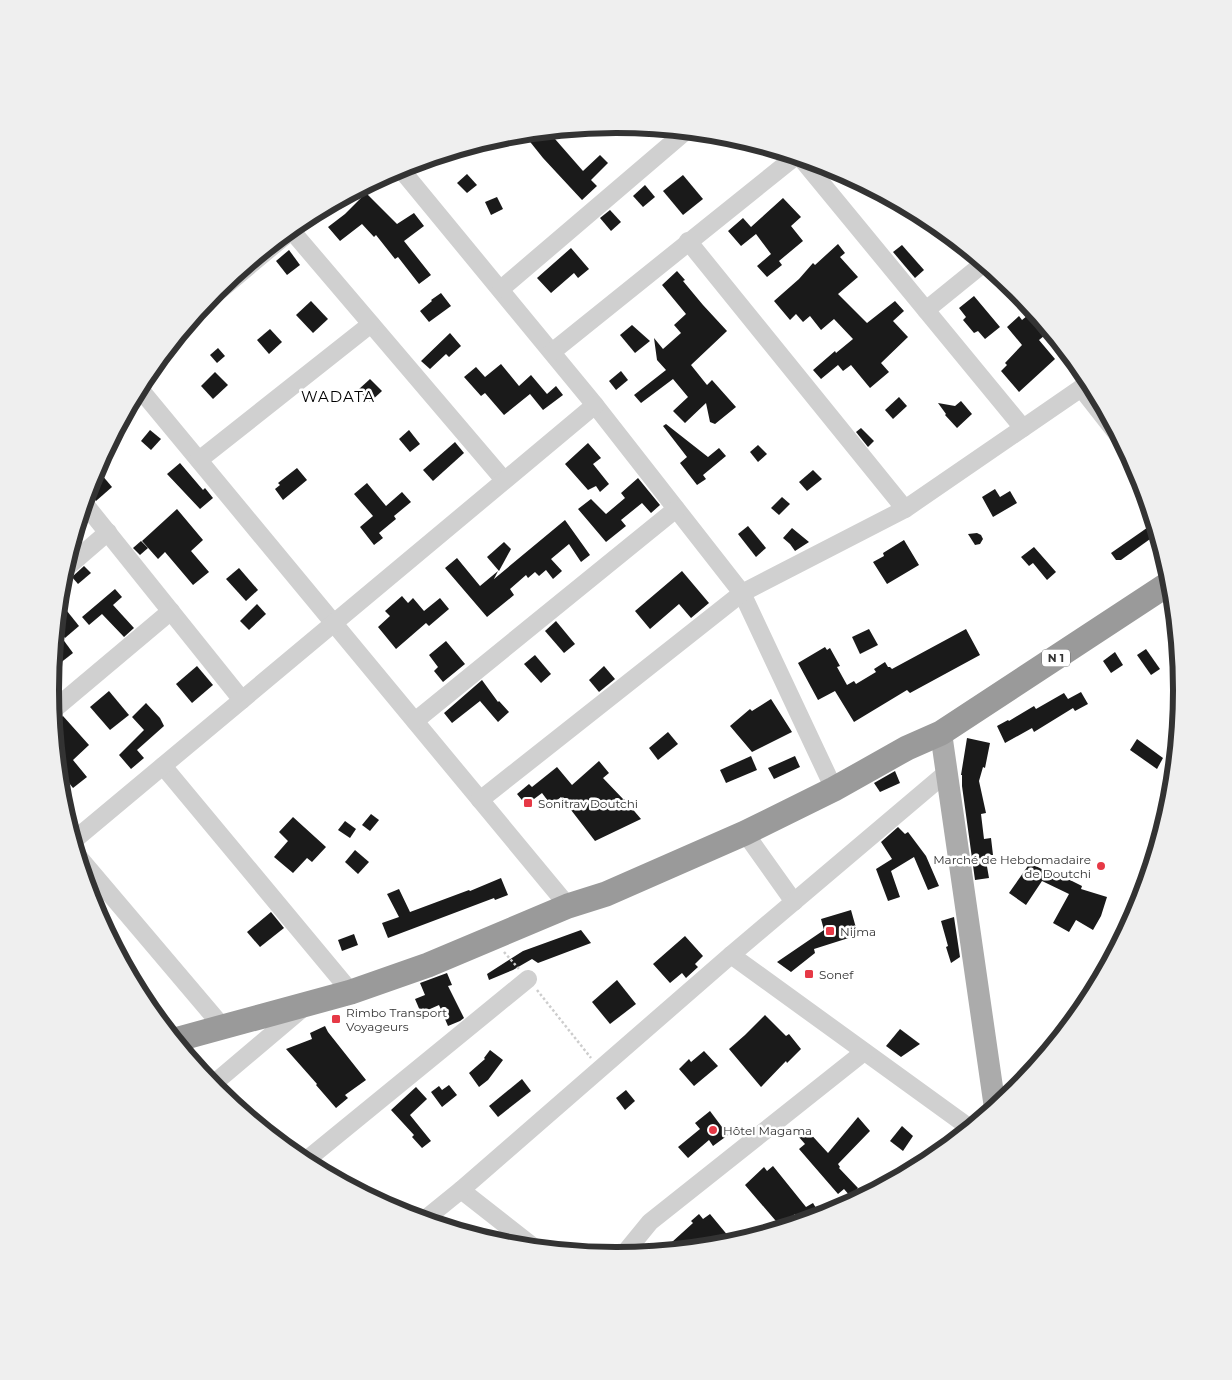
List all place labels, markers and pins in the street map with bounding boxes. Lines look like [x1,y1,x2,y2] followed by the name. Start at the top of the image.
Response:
[538,796,638,811] place label: Sonitrav Doutchi
[522,797,534,809] marker: Sonitrav Doutchi
[933,852,1091,881] place label: Marché de Hebdomadaire de Doutchi
[1095,860,1107,872] marker: Marché de Hebdomadaire de Doutchi
[840,924,876,939] place label: Nijma
[824,925,836,937] marker: Nijma
[819,967,854,982] place label: Sonef
[803,968,815,980] marker: Sonef
[346,1005,447,1034] place label: Rimbo Transport Voyageurs
[330,1013,342,1025] marker: Rimbo Transport Voyageurs
[723,1123,812,1138] place label: Hôtel Magama
[707,1124,719,1136] marker: Hôtel Magama

